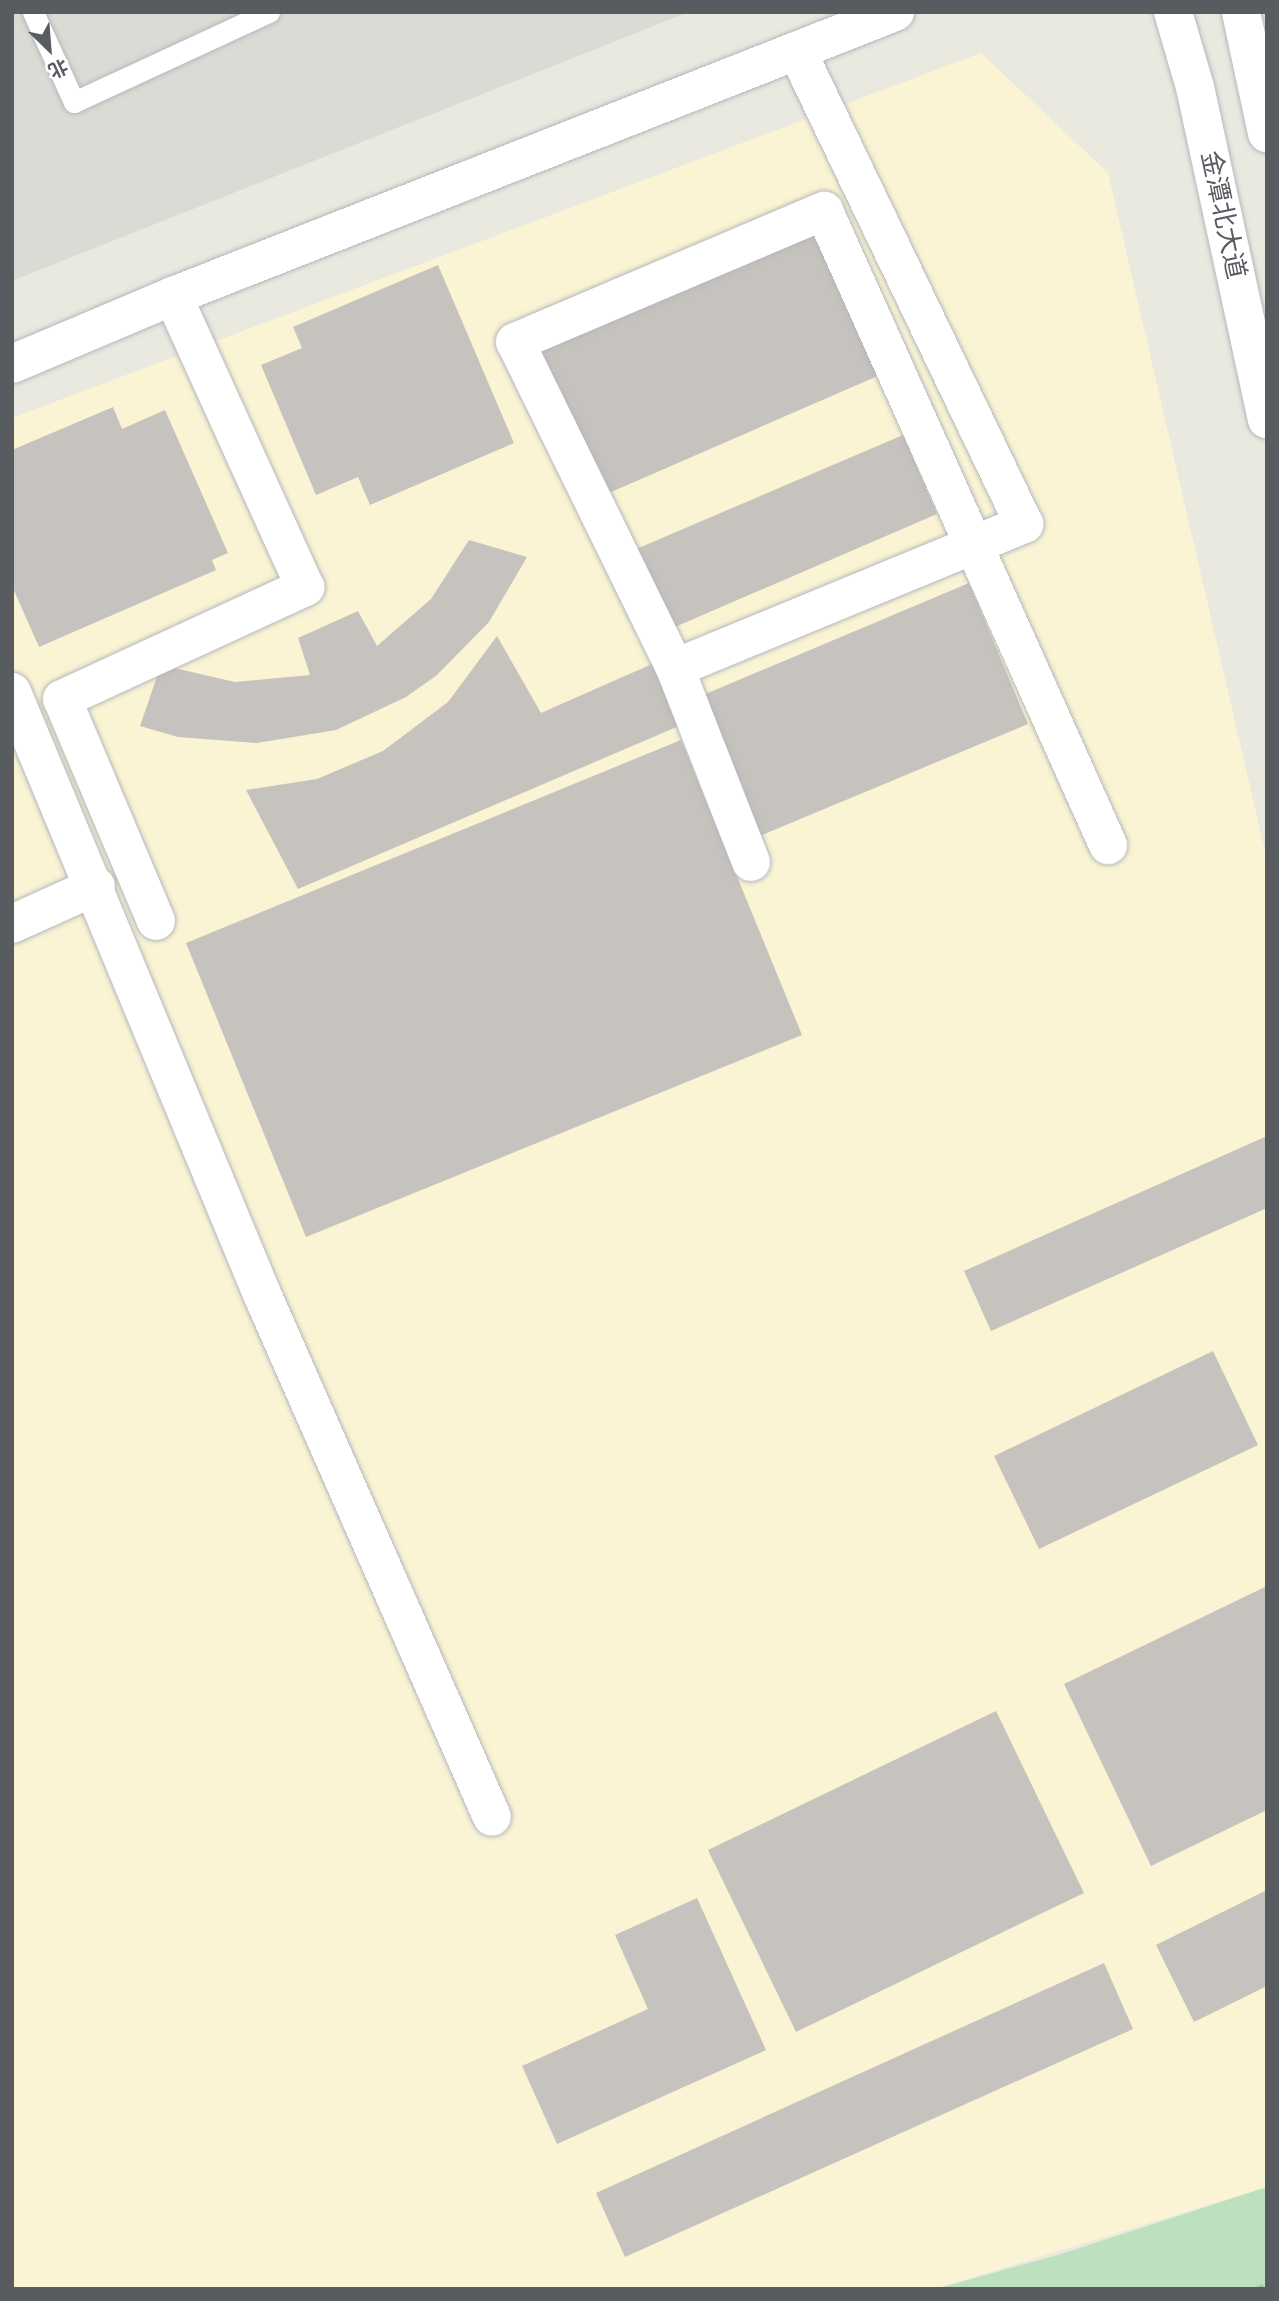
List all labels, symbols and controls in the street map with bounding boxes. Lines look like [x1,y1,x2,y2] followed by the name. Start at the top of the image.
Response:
[14,14,84,84] north arrow
[45,54,72,83] text: 北
[1194,148,1252,282] street label: 金潭北大道

